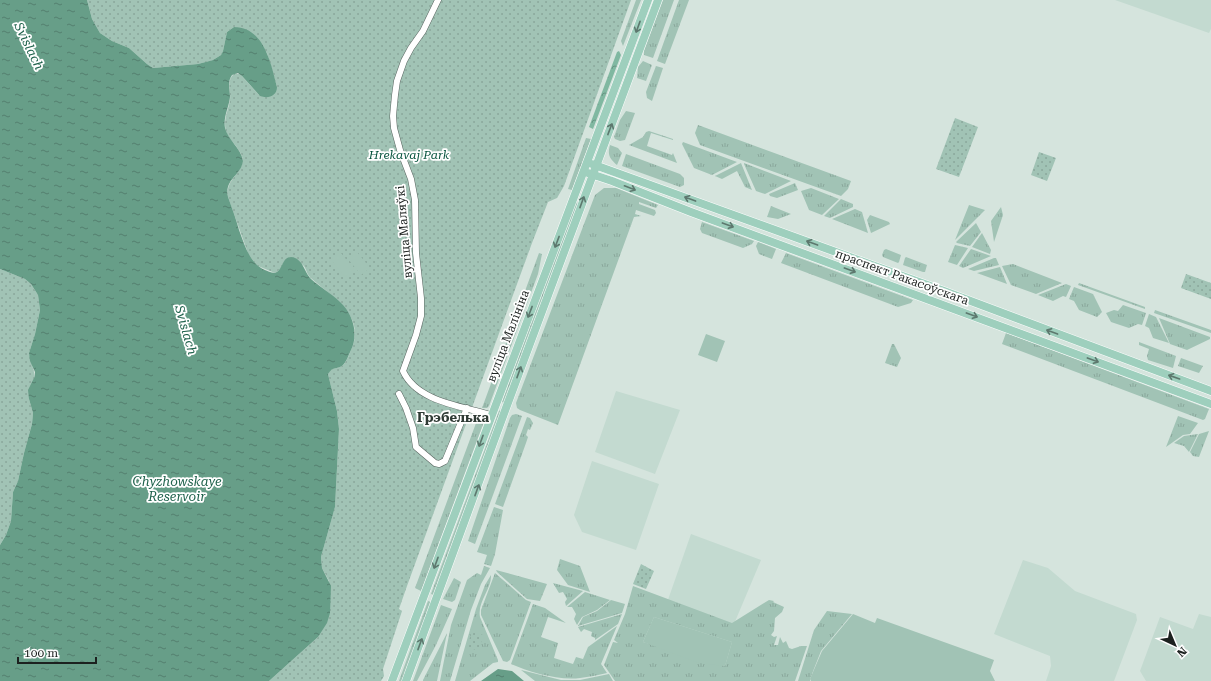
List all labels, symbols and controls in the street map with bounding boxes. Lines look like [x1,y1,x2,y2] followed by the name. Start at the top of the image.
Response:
[11,19,47,72] water label: Svislach
[633,20,641,32] one-way arrow
[607,123,615,135] one-way arrow
[368,148,450,162] park label: Hrekavaj Park
[623,184,635,192] one-way arrow
[393,185,415,279] street label: вуліца Маляўкі
[685,194,697,202] one-way arrow
[579,197,587,209] one-way arrow
[721,222,733,230] one-way arrow
[553,235,560,247] one-way arrow
[807,239,819,247] one-way arrow
[833,246,971,308] street label: праспект Ракасоўскага
[843,267,855,275] one-way arrow
[484,287,532,384] street label: вуліца Малініна
[171,302,200,357] water label: Svislach
[526,306,533,319] one-way arrow
[965,312,977,320] one-way arrow
[1047,328,1059,336] one-way arrow
[1087,357,1099,365] one-way arrow
[516,366,524,378] one-way arrow
[1168,373,1181,380] one-way arrow
[417,410,489,425] district label: Грэбелька
[477,435,485,447] one-way arrow
[133,474,222,504] water label: Chyzhowskaye Reservoir
[473,484,481,496] one-way arrow
[432,556,440,568] one-way arrow
[1155,625,1195,665] north arrow
[18,639,96,665] scale bar
[416,639,424,651] one-way arrow
[1174,644,1189,660] text: N
[24,646,58,660] text: 100 m

